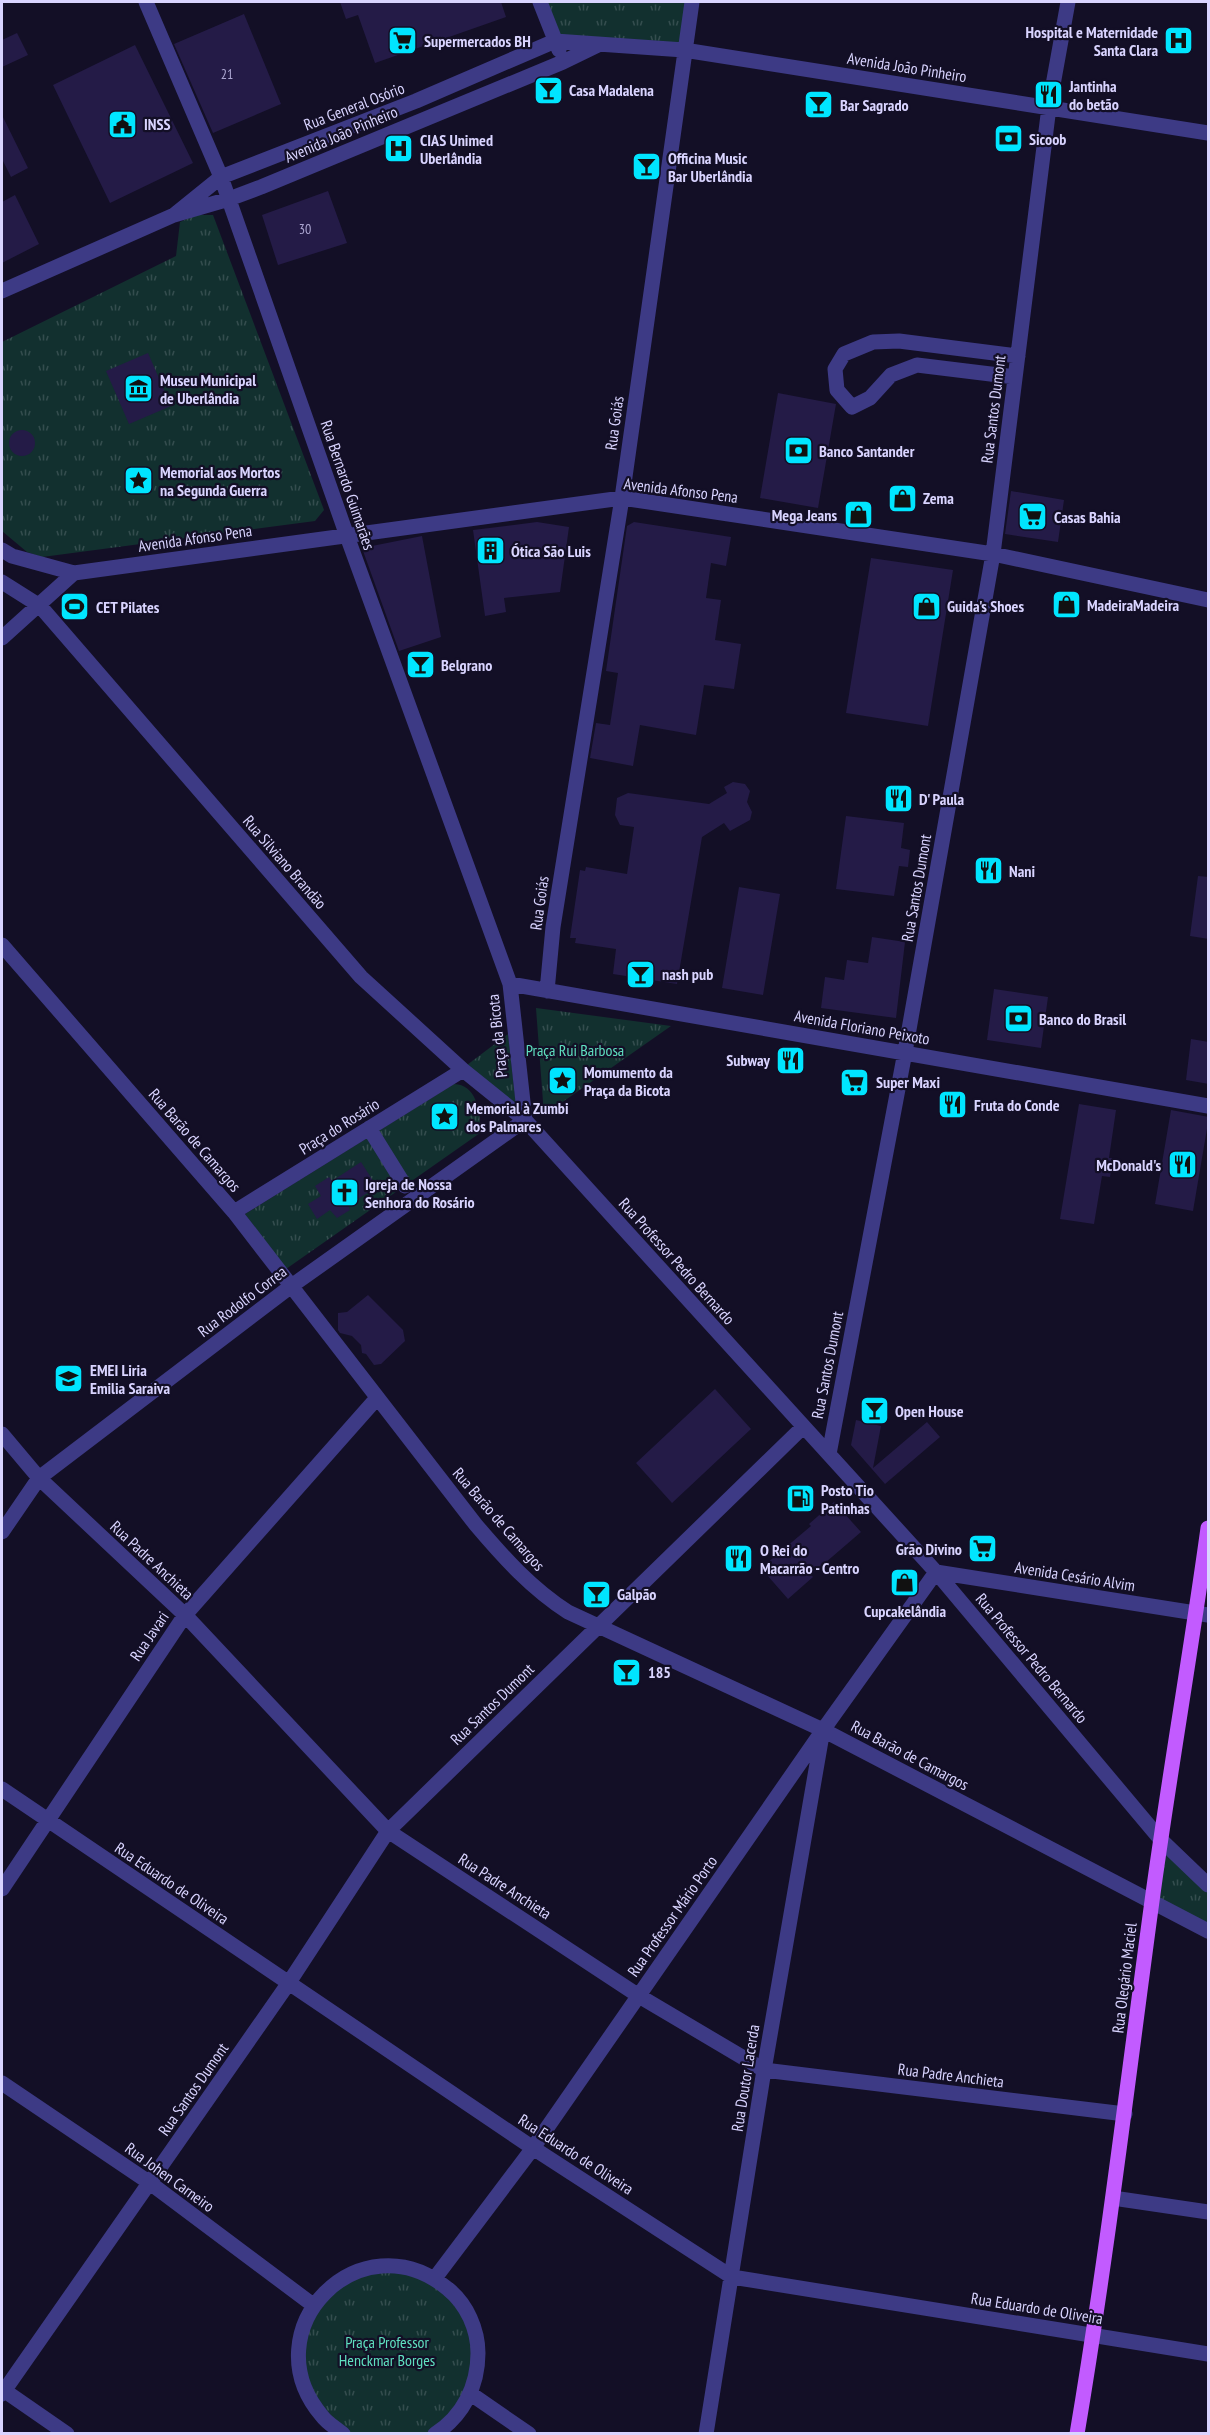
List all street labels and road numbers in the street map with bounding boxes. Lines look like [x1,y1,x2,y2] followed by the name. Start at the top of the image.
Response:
[846,48,968,86] street label: Avenida João Pinheiro
[301,78,407,134] street label: Rua General Osório
[282,101,401,167] street label: Avenida João Pinheiro
[976,353,1010,464] street label: Rua Santos Dumont
[600,395,628,451] street label: Rua Goiás
[316,418,380,552] street label: Rua Bernardo Guimarães
[623,473,739,507] street label: Avenida Afonso Pena
[137,520,253,556] street label: Avenida Afonso Pena
[239,811,331,913] street label: Rua Silviano Brandão
[897,832,935,943] street label: Rua Santos Dumont
[525,875,553,931] street label: Rua Goiás
[483,993,511,1079] street label: Praça da Bicota
[793,1005,931,1049] street label: Avenida Floriano Peixoto
[145,1084,245,1196] street label: Rua Barão de Camargos
[295,1093,383,1159] street label: Praça do Rosário
[615,1194,739,1329] street label: Rua Professor Pedro Bernardo
[194,1261,290,1341] street label: Rua Rodolfo Correa
[807,1309,847,1420] street label: Rua Santos Dumont
[449,1463,549,1575] street label: Rua Barão de Camargos
[106,1516,198,1604] street label: Rua Padre Anchieta
[1013,1557,1137,1595] street label: Avenida Cesário Alvim
[972,1589,1092,1727] street label: Rua Professor Pedro Bernardo
[125,1608,173,1664] street label: Rua Javari
[446,1659,538,1749] street label: Rua Santos Dumont
[848,1716,972,1794] street label: Rua Barão de Camargos
[111,1837,233,1929] street label: Rua Eduardo de Oliveira
[455,1849,555,1923] street label: Rua Padre Anchieta
[623,1852,721,1980] street label: Rua Professor Mário Porto
[1107,1921,1141,2034] street label: Rua Olegário Maciel
[727,2023,763,2133] street label: Rua Doutor Lacerda
[154,2038,233,2139] street label: Rua Santos Dumont
[897,2059,1005,2091] street label: Rua Padre Anchieta
[515,2109,637,2199] street label: Rua Eduardo de Oliveira
[121,2138,219,2216] street label: Rua Johen Carneiro
[970,2288,1104,2328] street label: Rua Eduardo de Oliveira

